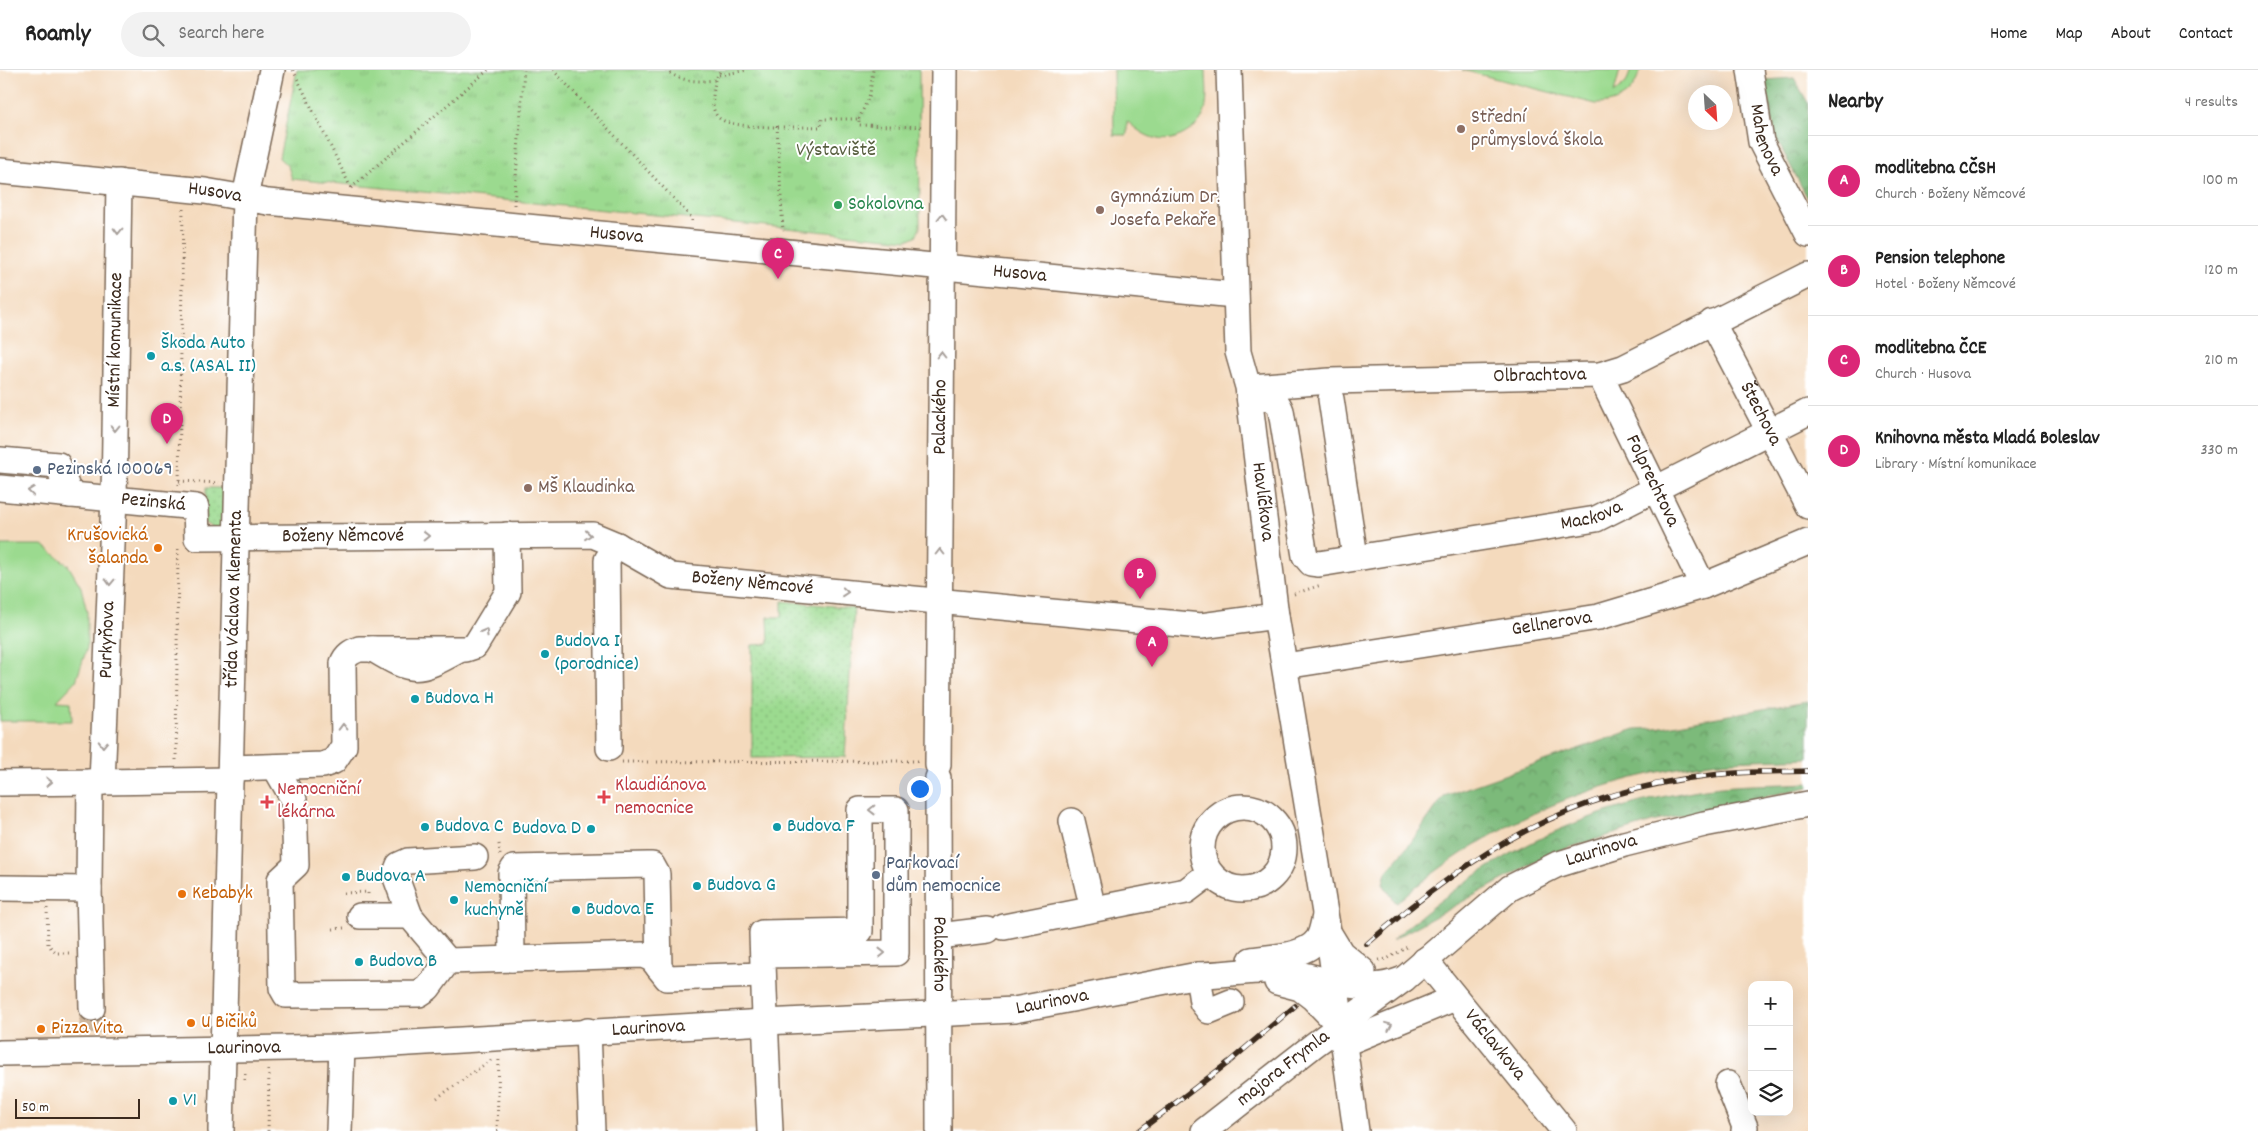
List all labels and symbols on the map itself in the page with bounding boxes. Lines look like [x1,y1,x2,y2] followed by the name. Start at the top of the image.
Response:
[1688,85,1733,130] north arrow
[1741,102,1790,182] street label: Mahenova
[1471,104,1604,155] place label: Střední průmyslová škola
[1455,123,1467,135] marker: Střední průmyslová škola
[796,137,876,165] park label: Výstaviště
[187,175,244,211] street label: Husova
[1110,184,1220,235] place label: Gymnázium Dr. Josefa Pekaře
[848,191,924,219] place label: Sokolovna
[832,199,844,211] marker: Sokolovna
[1094,204,1106,216] marker: Gymnázium Dr. Josefa Pekaře
[937,213,947,220] one-way arrow
[588,219,645,252] street label: Husova
[113,227,123,235] one-way arrow
[762,238,794,279] pin: C
[991,258,1048,291] street label: Husova
[101,272,131,408] street label: Místní komunikace
[161,330,256,381] place label: Škoda Auto a.s. (ASAL II)
[145,350,157,362] marker: Škoda Auto a.s. (ASAL II)
[936,351,946,358] one-way arrow
[1493,361,1587,391] street label: Olbrachtova
[1732,377,1789,451] street label: Štechova
[927,379,955,455] street label: Palackého
[151,403,183,444] pin: D
[110,424,120,432] one-way arrow
[1617,430,1686,532] street label: Folprechtova
[47,456,173,484] place label: Pezinská 100069
[1243,461,1281,543] street label: Havlíčkova
[31,464,43,476] marker: Pezinská 100069
[538,474,635,502] place label: MŠ Klaudinka
[522,482,534,494] marker: MŠ Klaudinka
[26,486,34,497] one-way arrow
[120,486,187,520] street label: Pezinská
[1559,493,1628,539] street label: Mackova
[218,510,251,688] street label: třída Václava Klementa
[67,522,149,573] place label: Krušovická šalanda
[282,522,404,551] street label: Boženy Němcové
[585,530,593,541] one-way arrow
[422,531,430,541] one-way arrow
[152,542,164,554] marker: Krušovická šalanda
[935,548,945,556] one-way arrow
[1124,558,1156,599] pin: B
[690,564,815,603] street label: Boženy Němcové
[105,578,116,586] one-way arrow
[841,587,849,598] one-way arrow
[93,600,123,679] street label: Purkyňova
[1510,604,1594,644] street label: Gellnerova
[1136,626,1168,667] pin: A
[555,628,639,679] place label: Budova I (porodnice)
[478,629,488,638] one-way arrow
[539,648,551,660] marker: Budova I (porodnice)
[425,685,494,713] place label: Budova H
[409,693,421,705] marker: Budova H
[338,723,349,731] one-way arrow
[98,741,109,749] one-way arrow
[615,772,706,823] place label: Klaudiánova nemocnice
[277,776,362,827] place label: Nemocniční lékárna
[907,776,933,802] your location
[45,777,53,788] one-way arrow
[597,790,611,804] marker: Klaudiánova nemocnice
[261,796,273,808] marker: Nemocniční lékárna
[868,805,876,815] one-way arrow
[435,813,504,841] place label: Budova C
[787,813,855,841] place label: Budova F
[512,815,581,843] place label: Budova D
[419,821,431,833] marker: Budova C
[771,821,783,833] marker: Budova F
[585,823,597,835] marker: Budova D
[1562,827,1641,875] street label: Laurinova
[886,850,1001,901] place label: Parkovací dům nemocnice
[356,863,426,891] place label: Budova A
[870,869,882,881] marker: Parkovací dům nemocnice
[340,871,352,883] marker: Budova A
[707,872,776,900] place label: Budova G
[464,874,549,925] place label: Nemocniční kuchyně
[192,880,253,908] place label: Kebabyk
[691,880,703,892] marker: Budova G
[176,888,188,900] marker: Kebabyk
[448,894,460,906] marker: Nemocniční kuchyně
[586,896,654,924] place label: Budova E
[570,904,582,916] marker: Budova E
[924,916,953,992] street label: Palackého
[369,948,437,976] place label: Budova B
[878,948,886,958] one-way arrow
[353,956,365,968] marker: Budova B
[1014,982,1091,1023] street label: Laurinova
[1457,1004,1532,1088] street label: Václavkova
[201,1009,257,1037] place label: U Bičiků
[611,1013,686,1045] street label: Laurinova
[51,1015,124,1043] place label: Pizza Vita
[185,1017,197,1029] marker: U Bičiků
[1384,1021,1392,1031] one-way arrow
[35,1023,47,1035] marker: Pizza Vita
[1231,1023,1336,1114] street label: majora Frymla
[207,1034,281,1063] street label: Laurinova
[183,1087,197,1115] place label: V1
[167,1095,179,1107] marker: V1
[15,1096,140,1119] scale bar

